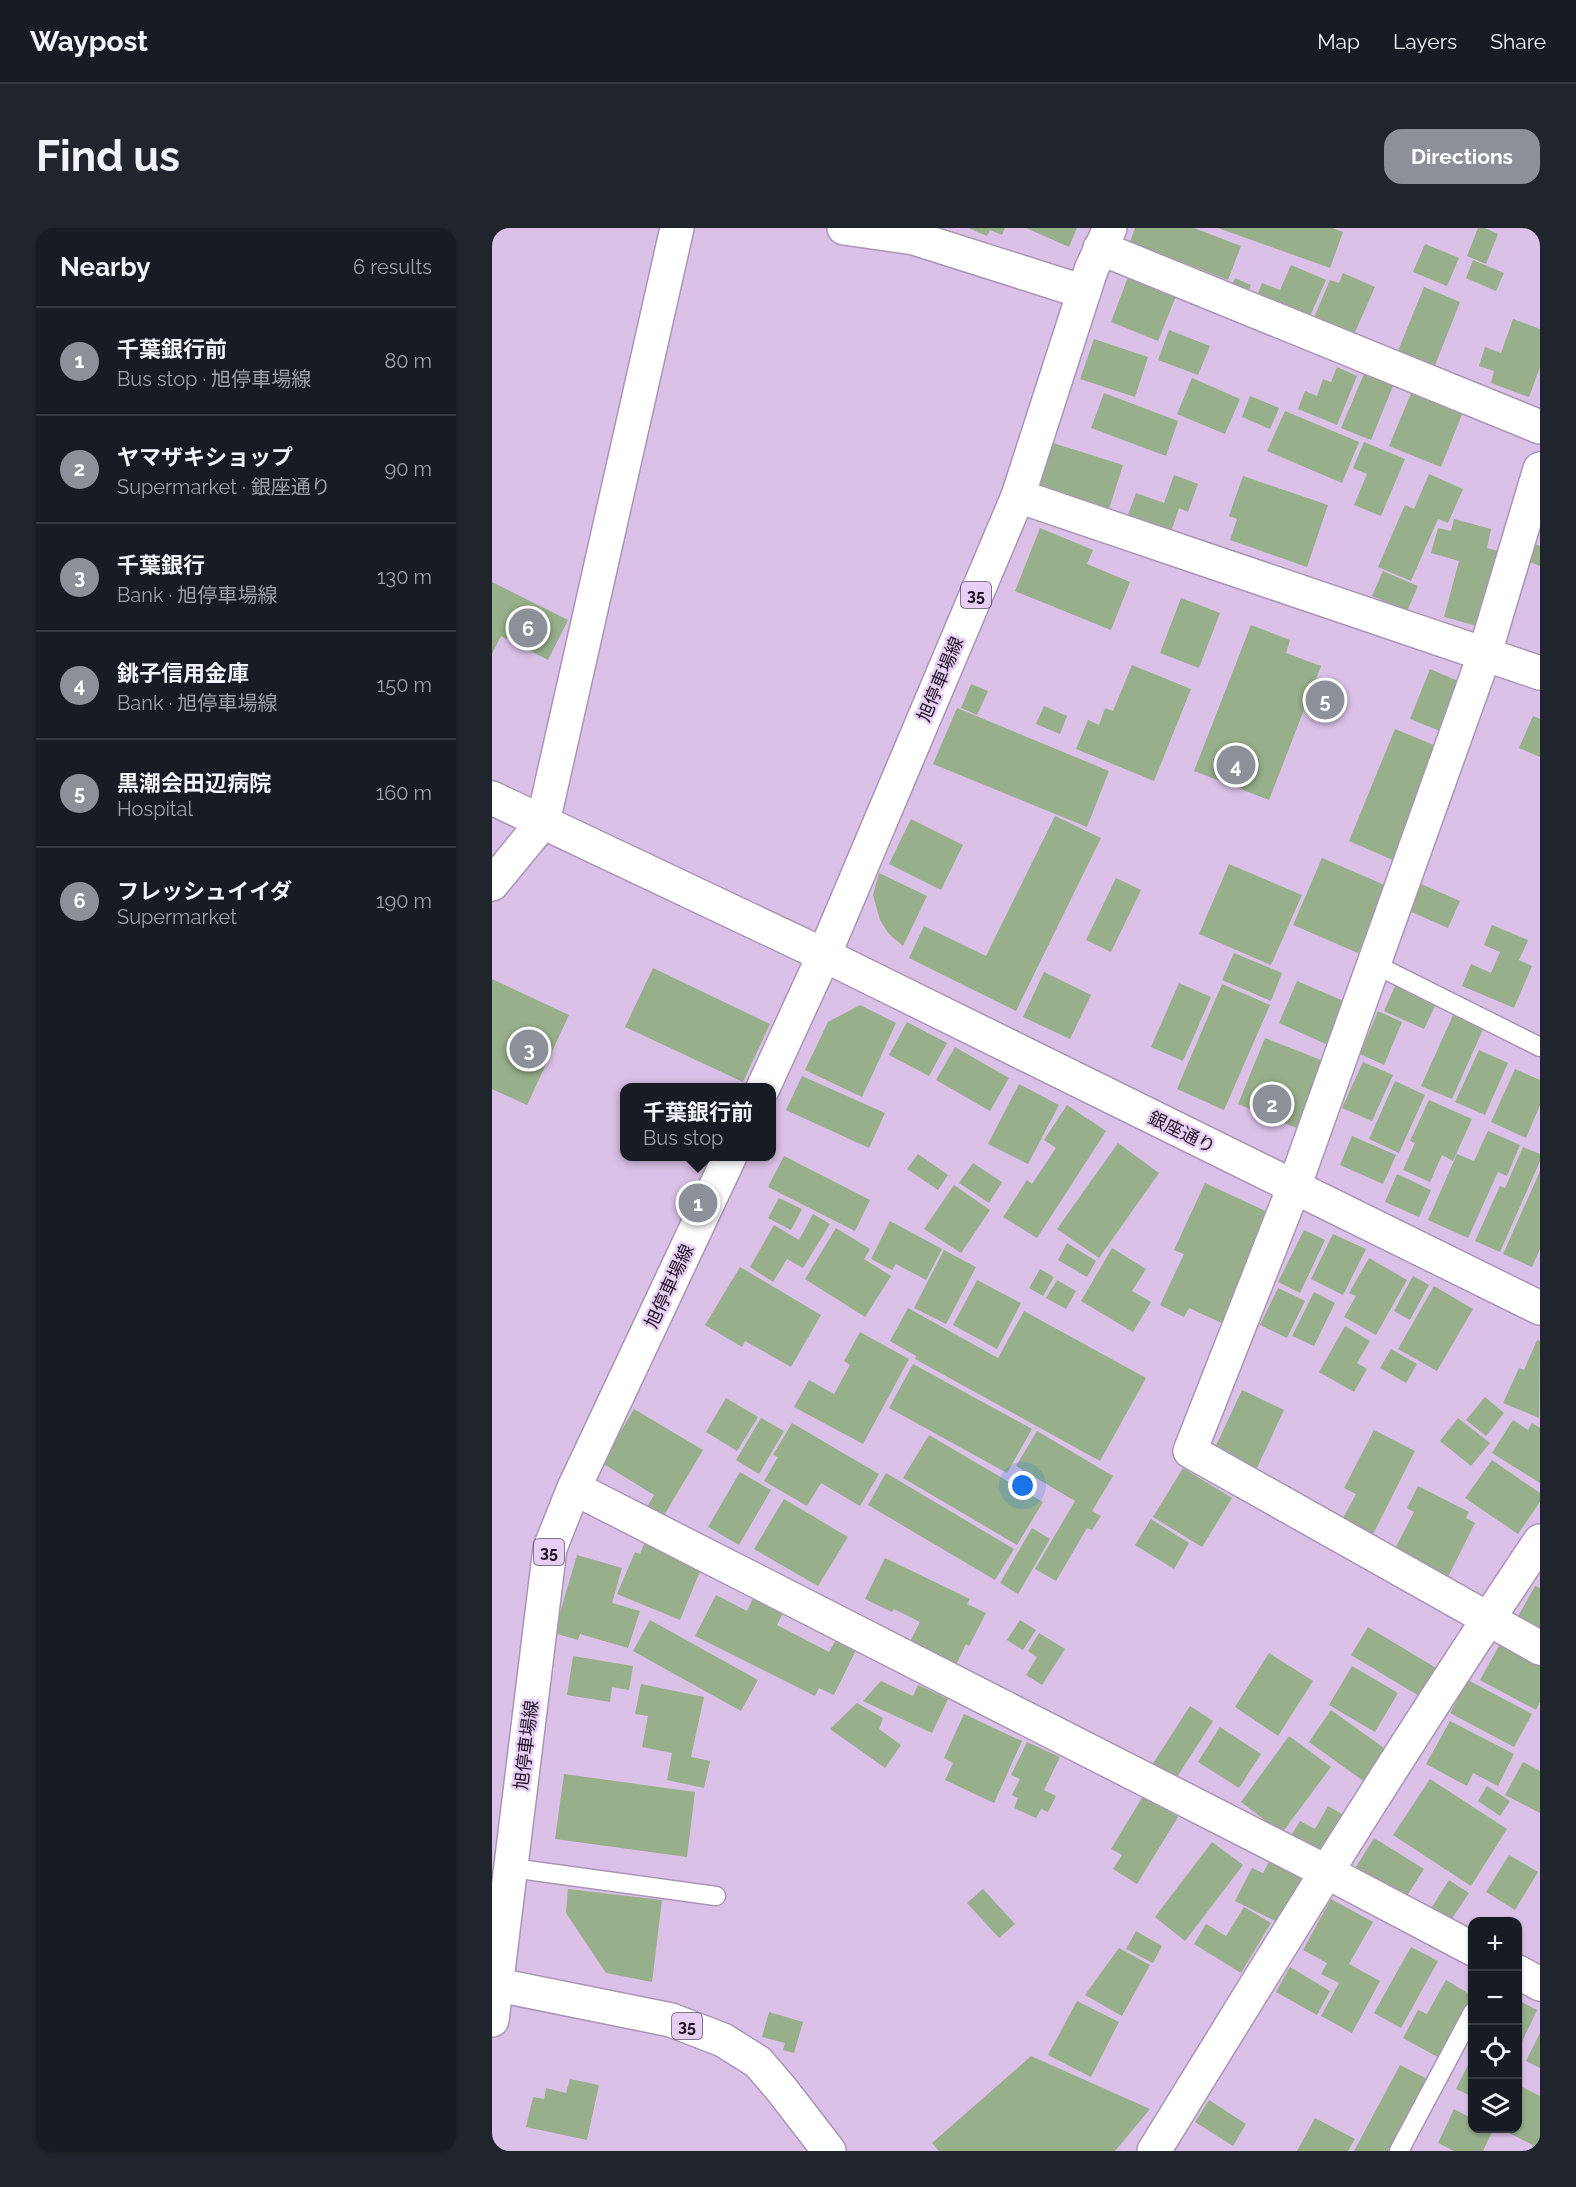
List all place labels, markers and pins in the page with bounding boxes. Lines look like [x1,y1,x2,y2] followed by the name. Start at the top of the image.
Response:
[508,606,548,650] pin: 6
[1306,678,1344,722] pin: 5
[1216,742,1256,788] pin: 4
[510,1026,549,1072] pin: 3
[1252,1082,1292,1126] pin: 2
[678,1180,718,1226] pin: 1

